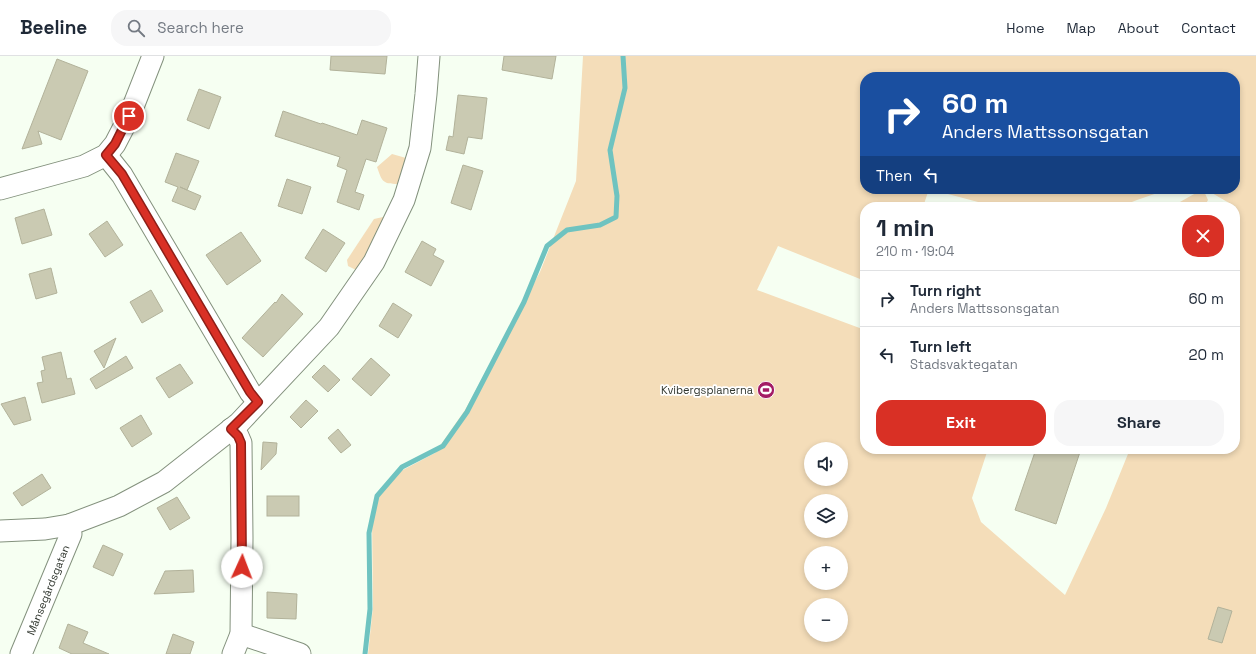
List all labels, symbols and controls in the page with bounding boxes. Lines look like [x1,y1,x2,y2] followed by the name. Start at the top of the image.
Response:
[111,10,391,46] search box
[20,15,87,40] text: Beeline
[125,17,147,39] icon: search
[157,18,244,37] text: Search here
[1006,19,1044,37] text: Home
[1066,19,1096,37] text: Map
[1118,19,1159,37] text: About
[1181,19,1236,37] text: Contact
[942,85,1008,121] text: 60 m
[876,88,928,140] icon: right
[112,99,146,133] pin
[118,105,140,127] icon: arrive
[942,120,1149,143] text: Anders Mattssonsgatan
[920,164,942,186] icon: left
[876,166,912,185] text: Then
[876,212,935,243] text: 1 min
[1182,215,1224,257] button: close
[876,243,954,260] text: 210 m · 19:04
[910,281,981,300] text: Turn right
[876,288,898,310] icon: right
[1188,289,1224,308] text: 60 m
[910,300,1059,317] text: Anders Mattssonsgatan
[910,337,972,356] text: Turn left
[876,344,898,366] icon: left
[1189,345,1224,364] text: 20 m
[910,356,1018,373] text: Stadsvaktegatan
[756,380,776,400] sports icon: Kvibergsplanerna
[661,383,754,397] place label: Kvibergsplanerna
[876,400,1046,446] button: Exit
[1054,400,1224,446] button: Share
[804,442,848,642] map controls
[804,442,848,486] button: sound
[804,494,848,538] button: layers
[23,543,73,637] street label: Månsegårdsgatan
[221,546,263,588] position arrow
[804,546,848,590] button: +
[804,598,848,642] button: −

